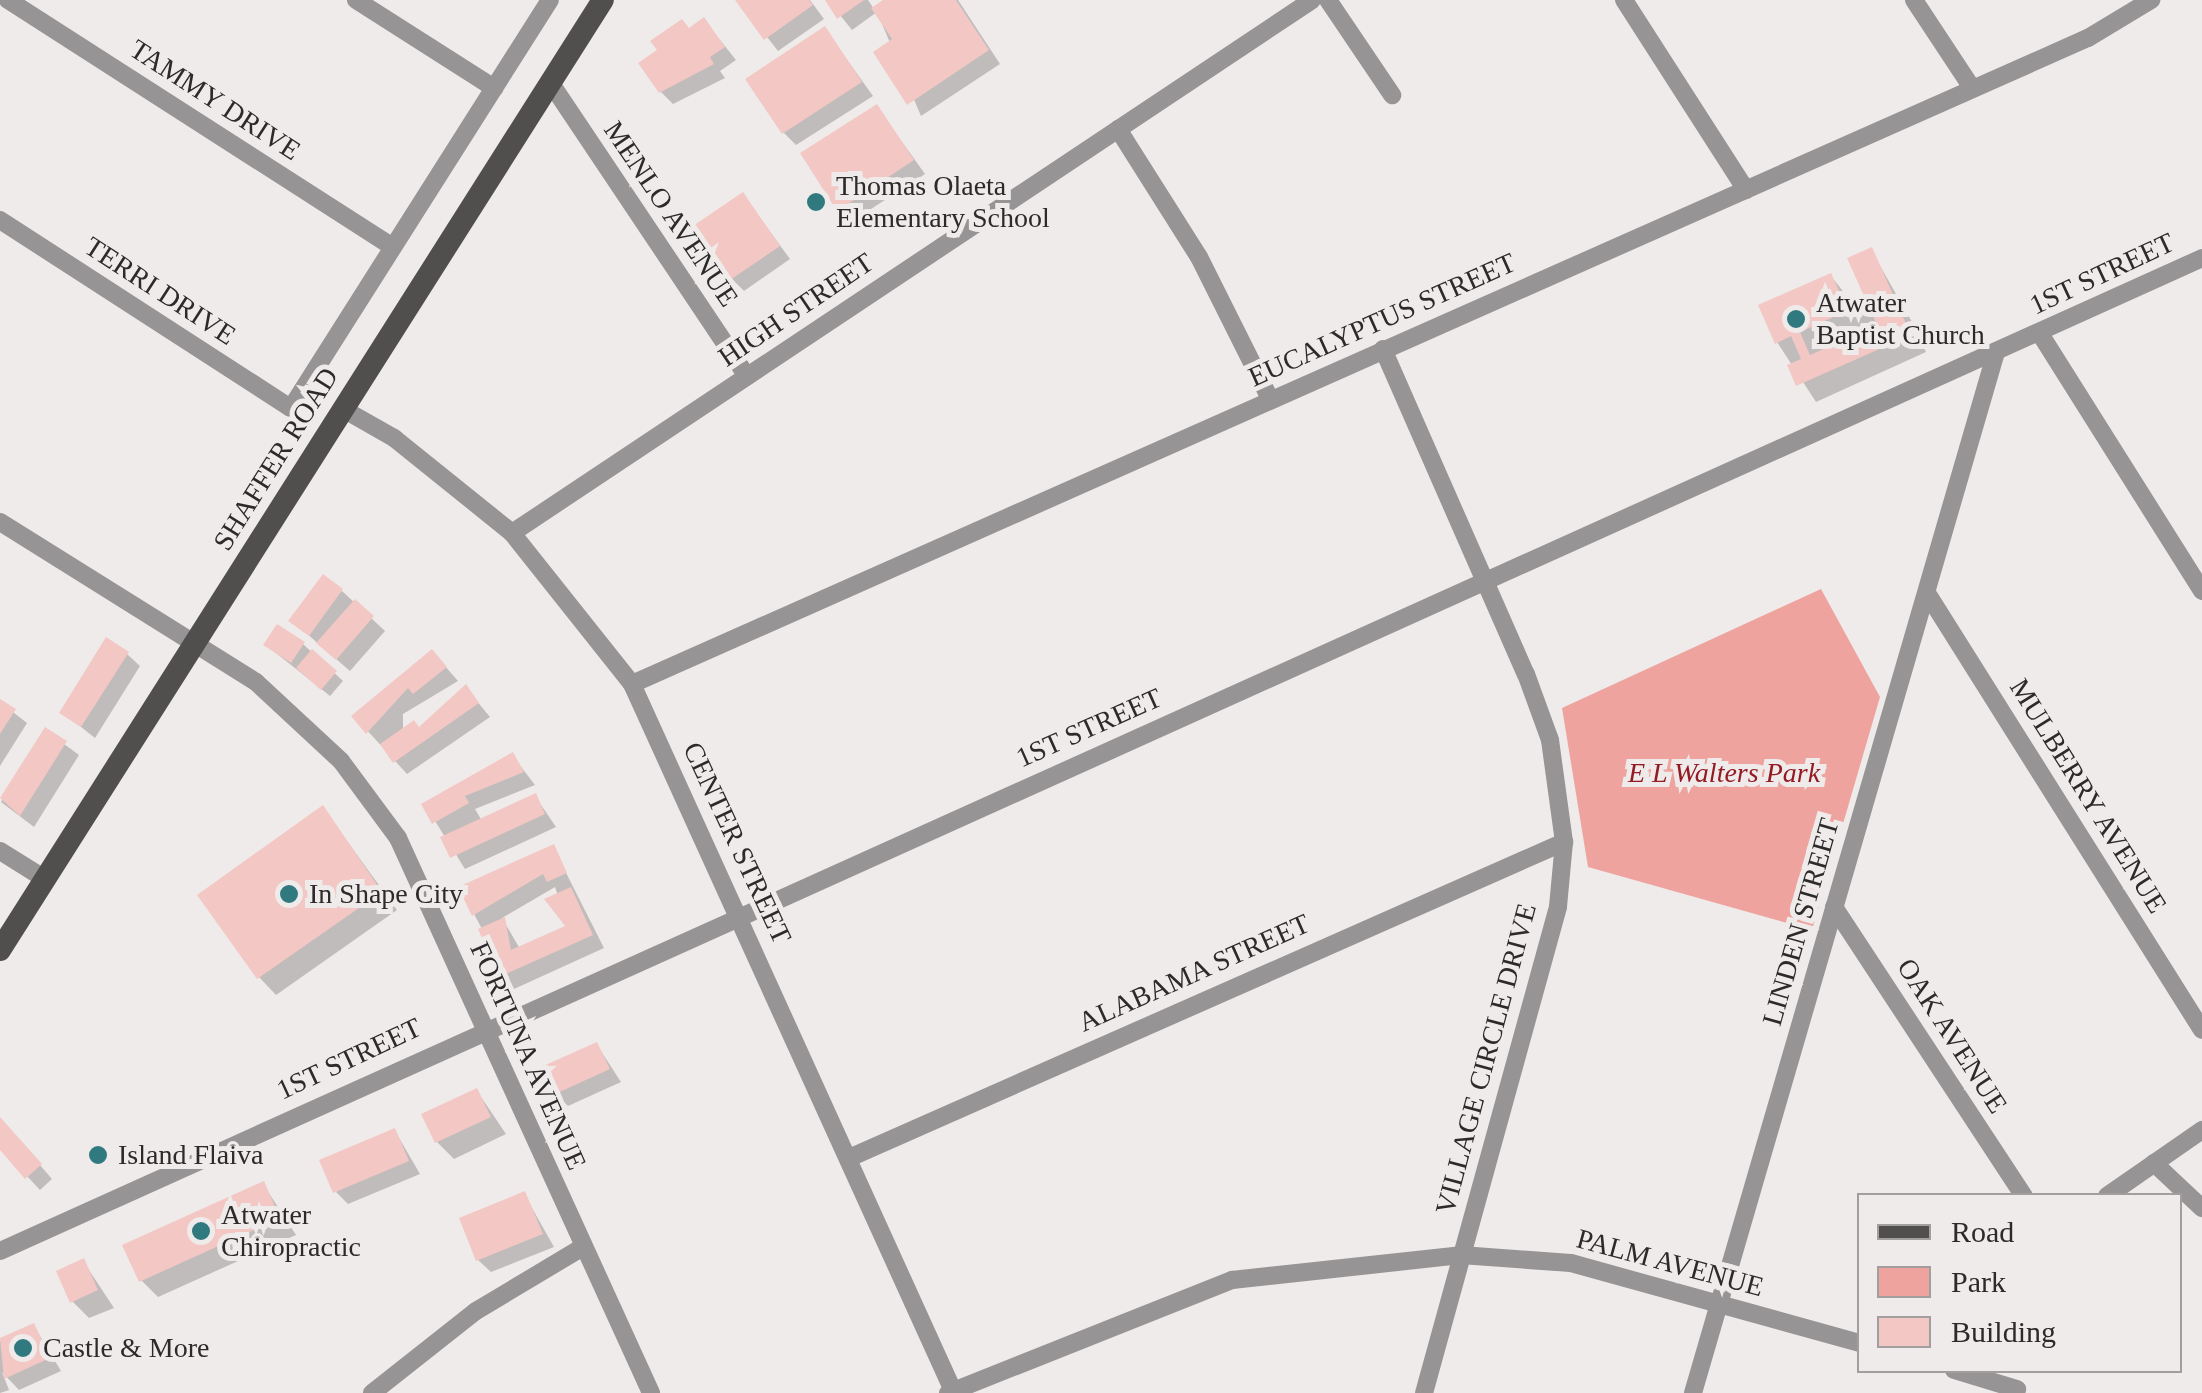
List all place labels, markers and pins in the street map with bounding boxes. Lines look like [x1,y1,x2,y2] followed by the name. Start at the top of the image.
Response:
[836,169,1050,235] place label: Thomas Olaeta Elementary School
[805,191,827,213] marker: Thomas Olaeta Elementary School
[1816,286,1985,352] place label: Atwater Baptist Church
[1785,308,1807,330] marker: Atwater Baptist Church
[309,877,463,911] place label: In Shape City
[278,883,300,905] marker: In Shape City
[118,1138,263,1172] place label: Island Flaiva
[87,1144,109,1166] marker: Island Flaiva
[221,1198,361,1264] place label: Atwater Chiropractic
[190,1220,212,1242] marker: Atwater Chiropractic
[43,1331,209,1365] place label: Castle & More
[12,1337,34,1359] marker: Castle & More

